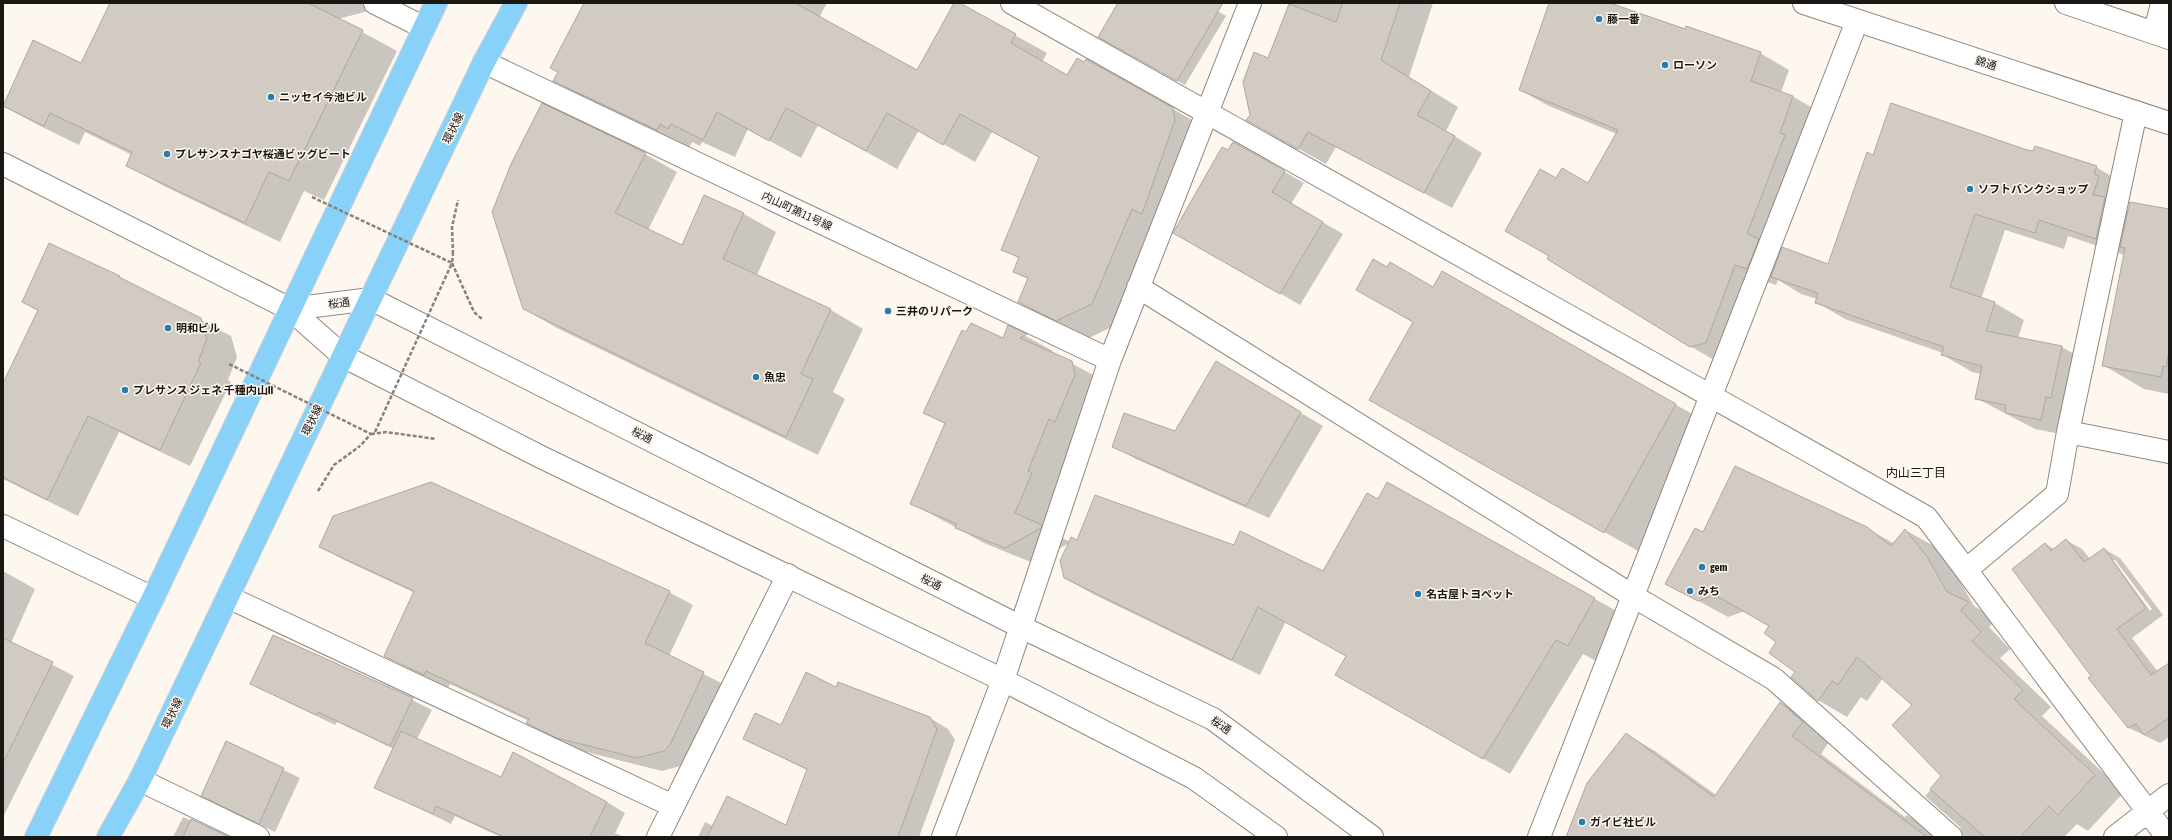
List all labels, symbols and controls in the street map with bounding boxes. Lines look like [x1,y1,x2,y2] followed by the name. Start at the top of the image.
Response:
[1607,13,1640,25] place label: 藤一番
[1594,14,1604,24] marker: 藤一番
[1974,54,1998,72] street label: 錦通
[1673,59,1717,71] place label: ローソン
[1660,60,1670,70] marker: ローソン
[279,91,367,103] place label: ニッセイ今池ビル
[266,92,276,102] marker: ニッセイ今池ビル
[440,111,466,145] street label: 環状線
[175,148,351,160] place label: プレサンスナゴヤ桜通ビッグビート
[162,149,172,159] marker: プレサンスナゴヤ桜通ビッグビート
[1978,183,2089,195] place label: ソフトバンクショップ
[1965,184,1975,194] marker: ソフトバンクショップ
[760,189,834,233] street label: 内山町第11号線
[327,296,351,310] street label: 桜通
[896,305,973,317] place label: 三井のリパーク
[883,306,893,316] marker: 三井のリパーク
[176,322,220,334] place label: 明和ビル
[163,323,173,333] marker: 明和ビル
[764,371,786,383] place label: 魚忠
[751,372,761,382] marker: 魚忠
[133,384,274,396] place label: プレサンス ジェネ 千種内山II
[120,385,130,395] marker: プレサンス ジェネ 千種内山II
[299,403,325,437] street label: 環状線
[629,425,655,445] street label: 桜通
[1886,466,1946,480] district label: 内山三丁目
[1710,561,1728,573] place label: gem
[1697,562,1707,572] marker: gem
[918,572,944,592] street label: 桜通
[1698,585,1720,597] place label: みち
[1685,586,1695,596] marker: みち
[1426,588,1514,600] place label: 名古屋トヨペット
[1413,589,1423,599] marker: 名古屋トヨペット
[159,696,185,730] street label: 環状線
[1209,714,1233,736] street label: 桜通
[1590,816,1656,828] place label: ガイビ社ビル
[1577,817,1587,827] marker: ガイビ社ビル

